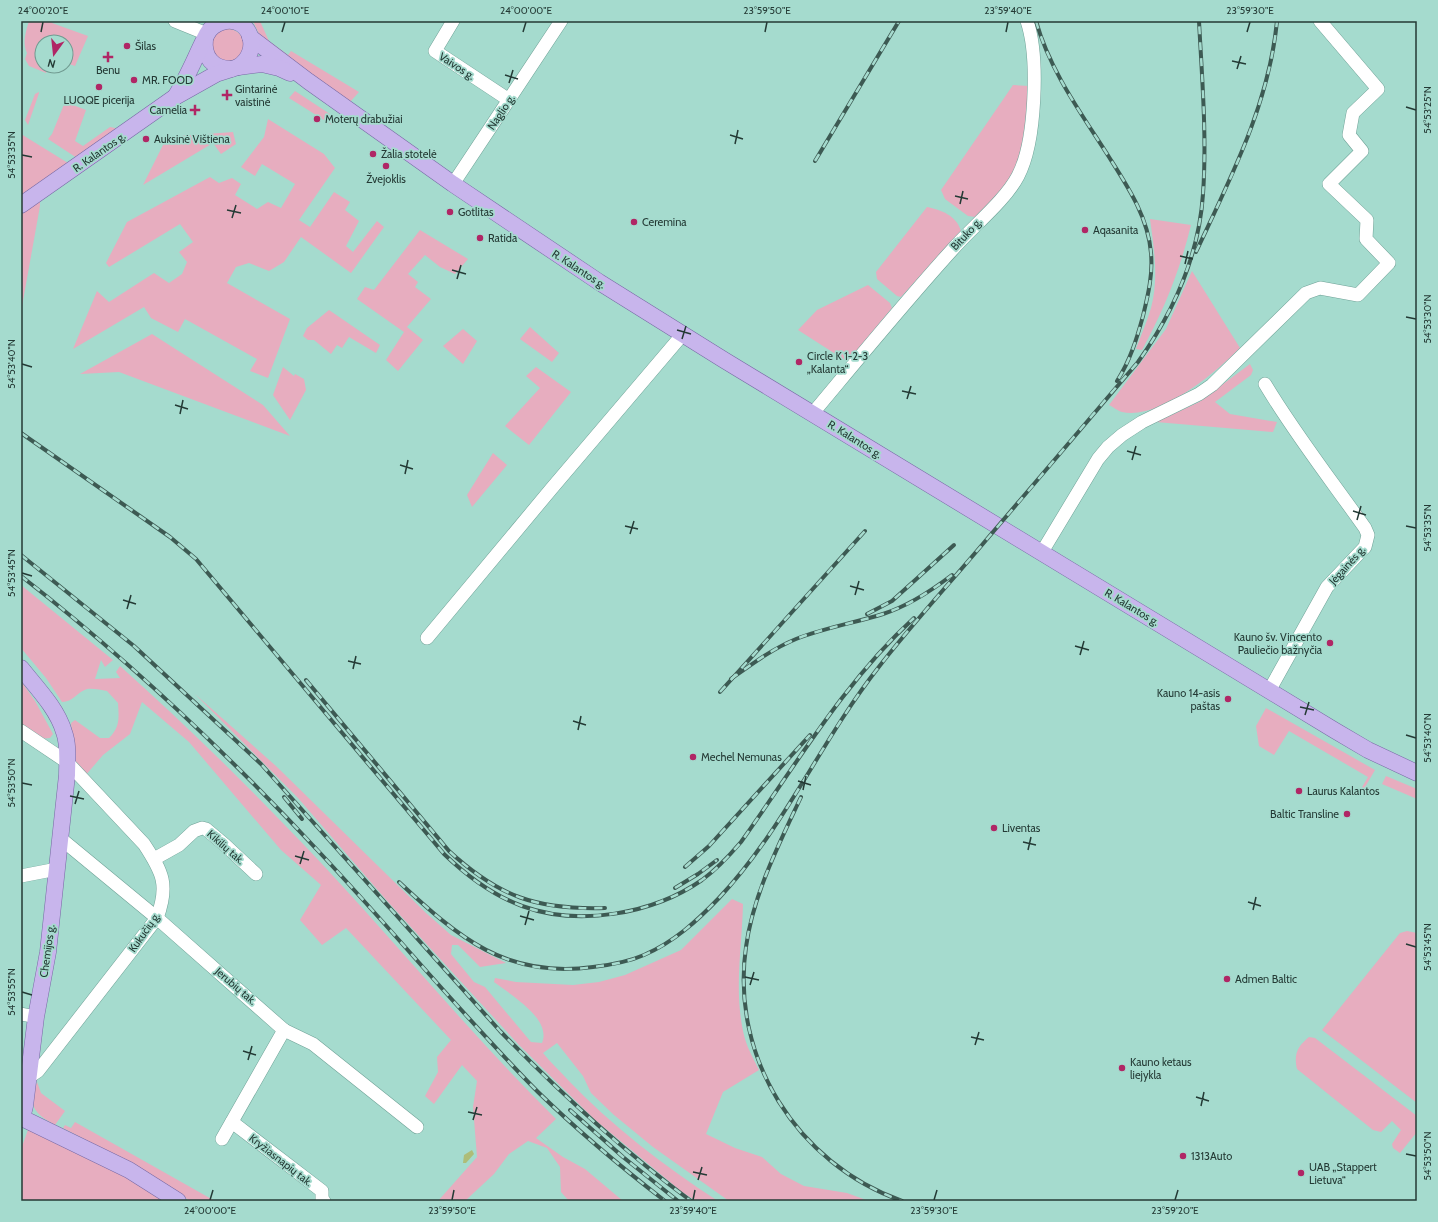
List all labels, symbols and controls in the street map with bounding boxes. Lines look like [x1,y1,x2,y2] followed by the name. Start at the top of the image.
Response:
[18,4,69,17] text: 24°00'20"E
[261,4,310,17] text: 24°00'10"E
[500,4,553,17] text: 24°00'00"E
[743,4,791,17] text: 23°59'50"E
[984,4,1032,17] text: 23°59'40"E
[1226,4,1274,17] text: 23°59'30"E
[34,34,74,74] north arrow
[135,39,157,53] place label: Šilas
[122,41,132,51] marker: Šilas
[436,49,478,83] street label: Vaivos g.
[103,52,113,62] marker: Benu
[46,56,57,71] text: N
[96,63,120,77] place label: Benu
[142,73,193,87] place label: MR. FOOD
[129,75,139,85] marker: MR. FOOD
[94,82,104,92] marker: LUQQE picerija
[235,82,278,109] place label: Gintarinė vaistinė
[1421,86,1434,134] text: 54°53'25"N
[222,90,232,100] marker: Gintarinė vaistinė
[484,92,518,132] street label: Naglio g.
[63,93,135,107] place label: LUQQE picerija
[149,103,188,117] place label: Camelia
[190,105,200,115] marker: Camelia
[325,112,403,126] place label: Moterų drabužiai
[312,114,322,124] marker: Moterų drabužiai
[70,129,128,175] street label: R. Kalantos g.
[5,131,18,179] text: 54°53'35"N
[154,132,230,146] place label: Auksinė Vištiena
[141,134,151,144] marker: Auksinė Vištiena
[381,147,437,161] place label: Žalia stotelė
[368,149,378,159] marker: Žalia stotelė
[381,161,391,171] marker: Žvejoklis
[366,172,406,186] place label: Žvejoklis
[458,205,494,219] place label: Gotlitas
[445,207,455,217] marker: Gotlitas
[642,215,687,229] place label: Ceremina
[947,215,985,253] street label: Bituko g.
[629,217,639,227] marker: Ceremina
[1093,223,1139,237] place label: Aqasanita
[1080,225,1090,235] marker: Aqasanita
[488,231,518,245] place label: Ratida
[475,233,485,243] marker: Ratida
[549,246,609,292] street label: R. Kalantos g.
[1421,294,1434,344] text: 54°53'30"N
[5,339,18,389] text: 54°53'40"N
[807,349,868,376] place label: Circle K 1-2-3 „Kalanta“
[794,357,804,367] marker: Circle K 1-2-3 „Kalanta“
[825,417,885,461] street label: R. Kalantos g.
[1421,504,1434,552] text: 54°53'35"N
[1325,542,1368,588] street label: Jėgainės g.
[5,549,18,597] text: 54°53'45"N
[1102,585,1162,629] street label: R. Kalantos g.
[1234,630,1323,657] place label: Kauno šv. Vincento Pauliečio bažnyčia
[1325,638,1335,648] marker: Kauno šv. Vincento Pauliečio bažnyčia
[1157,686,1220,713] place label: Kauno 14-asis paštas
[1223,694,1233,704] marker: Kauno 14-asis paštas
[1421,713,1434,763] text: 54°53'40"N
[701,750,782,764] place label: Mechel Nemunas
[688,752,698,762] marker: Mechel Nemunas
[5,758,18,808] text: 54°53'50"N
[1307,784,1380,798] place label: Laurus Kalantos
[1294,786,1304,796] marker: Laurus Kalantos
[1270,807,1339,821] place label: Baltic Transline
[1342,809,1352,819] marker: Baltic Transline
[1002,821,1041,835] place label: Liventas
[989,823,999,833] marker: Liventas
[204,827,248,867] street label: Kikilių tak.
[125,909,163,955] street label: Kukučių g.
[1421,923,1434,971] text: 54°53'45"N
[36,924,58,978] street label: Chemijos g.
[212,964,260,1008] street label: Jerubių tak.
[5,968,18,1016] text: 54°53'55"N
[1235,972,1297,986] place label: Admen Baltic
[1222,974,1232,984] marker: Admen Baltic
[1130,1055,1192,1082] place label: Kauno ketaus liejykla
[1117,1063,1127,1073] marker: Kauno ketaus liejykla
[246,1131,316,1189] street label: Kryžiasnapių tak.
[1421,1131,1434,1181] text: 54°53'50"N
[1191,1149,1232,1163] place label: 1313Auto
[1178,1151,1188,1161] marker: 1313Auto
[1309,1160,1377,1187] place label: UAB „Stappert Lietuva“
[1296,1168,1306,1178] marker: UAB „Stappert Lietuva“
[184,1204,237,1217] text: 24°00'00"E
[428,1204,476,1217] text: 23°59'50"E
[669,1204,717,1217] text: 23°59'40"E
[910,1204,958,1217] text: 23°59'30"E
[1151,1204,1199,1217] text: 23°59'20"E

